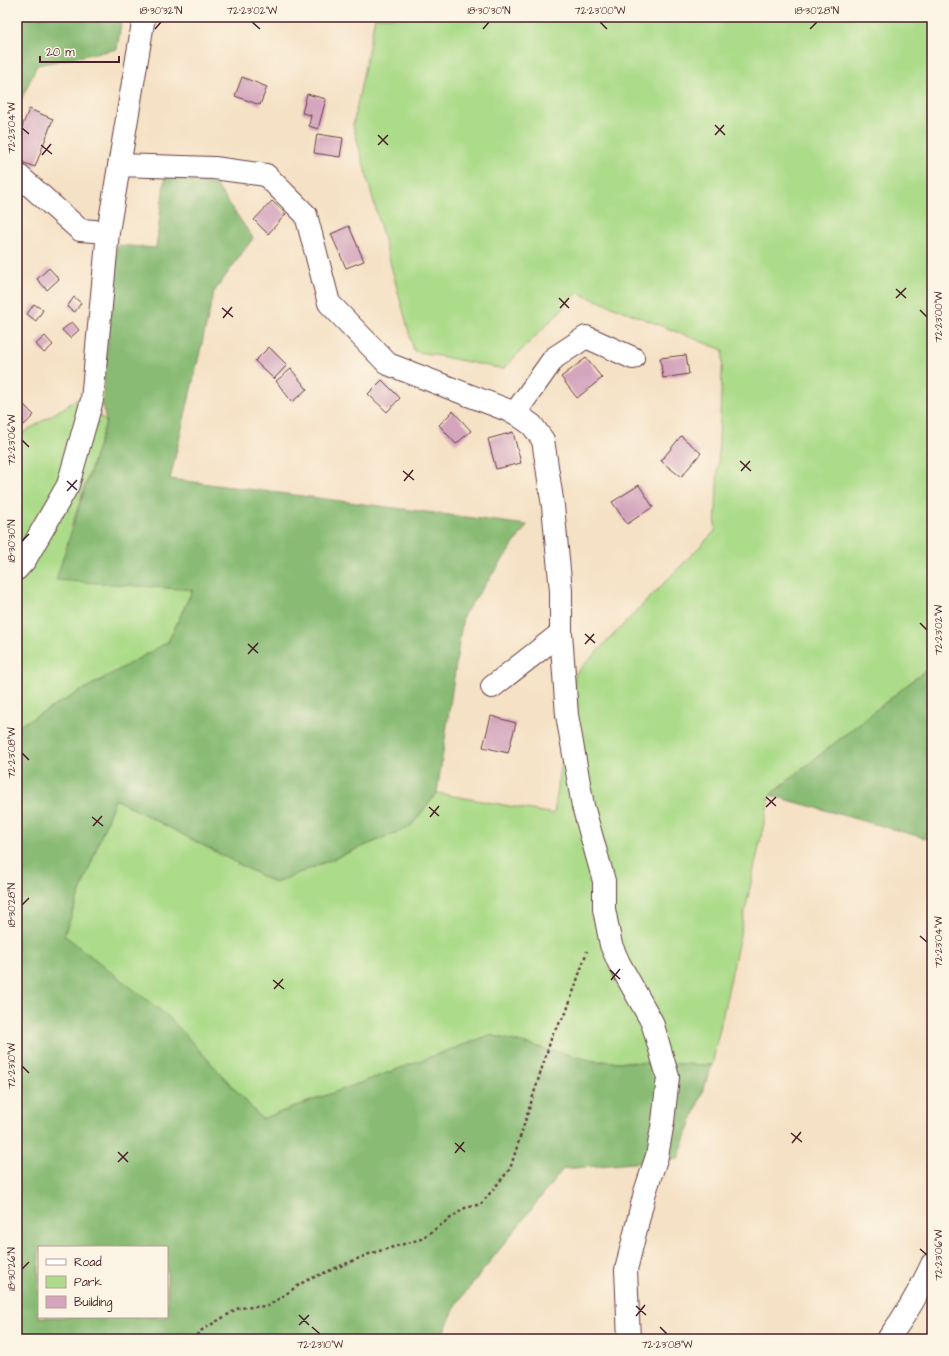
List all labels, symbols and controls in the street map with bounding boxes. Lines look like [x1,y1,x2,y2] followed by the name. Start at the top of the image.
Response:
[140,4,182,18] text: 18°30'32"N
[227,4,278,18] text: 72°23'02"W
[467,4,511,18] text: 18°30'30"N
[575,4,626,18] text: 72°23'00"W
[795,4,839,18] text: 18°30'28"N
[40,38,119,64] scale bar
[46,44,75,61] text: 20 m
[5,102,19,154] text: 72°23'04"W
[932,291,946,342] text: 72°23'00"W
[5,414,19,465] text: 72°23'06"W
[5,519,19,563] text: 18°30'30"N
[932,604,946,655] text: 72°23'02"W
[5,727,19,779] text: 72°23'08"W
[5,883,19,927] text: 18°30'28"N
[932,916,946,968] text: 72°23'04"W
[5,1042,19,1089] text: 72°23'10"W
[932,1229,946,1280] text: 72°23'06"W
[38,1246,168,1318] legend
[5,1247,19,1291] text: 18°30'26"N
[74,1254,102,1271] text: Road
[74,1274,102,1291] text: Park
[74,1294,112,1312] text: Building
[297,1338,344,1352] text: 72°23'10"W
[641,1338,693,1352] text: 72°23'08"W

